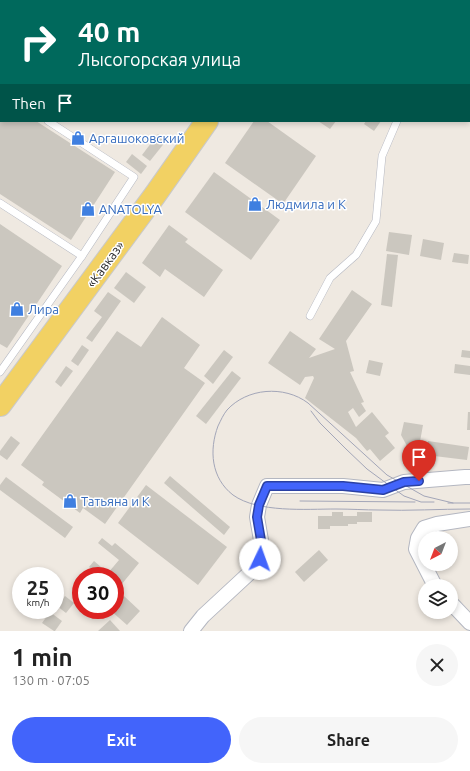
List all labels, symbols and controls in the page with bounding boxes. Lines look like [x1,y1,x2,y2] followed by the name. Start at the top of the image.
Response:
[12,16,64,68] icon: right
[78,16,140,47] text: 40 m
[78,49,241,69] text: Лысогорская улица
[54,92,76,114] icon: arrive
[12,95,46,112] text: Then
[70,130,86,146] shop icon: Аргашоковский
[89,131,184,145] place label: Аргашоковский
[247,196,263,212] shop icon: Людмила и К
[266,197,346,211] place label: Людмила и К
[80,201,96,217] shop icon: ANATOLYA
[99,202,162,216] place label: ANATOLYA
[84,238,126,290] street label: «Кавказ»
[9,301,25,317] shop icon: Лира
[28,302,59,316] place label: Лира
[402,440,436,481] pin
[408,446,430,468] icon: arrive
[62,493,78,509] shop icon: Татьяна и К
[81,494,150,508] place label: Татьяна и К
[418,531,458,571] north arrow
[418,531,458,619] map controls
[239,538,281,580] position arrow
[72,567,124,619] speed limit sign: 30
[27,576,49,599] text: 25
[418,579,458,619] button: layers
[26,597,50,608] text: km/h
[12,644,73,671] text: 1 min
[416,644,458,686] button: close
[12,673,90,687] text: 130 m · 07:05
[12,717,231,763] button: Exit
[239,717,458,763] button: Share

